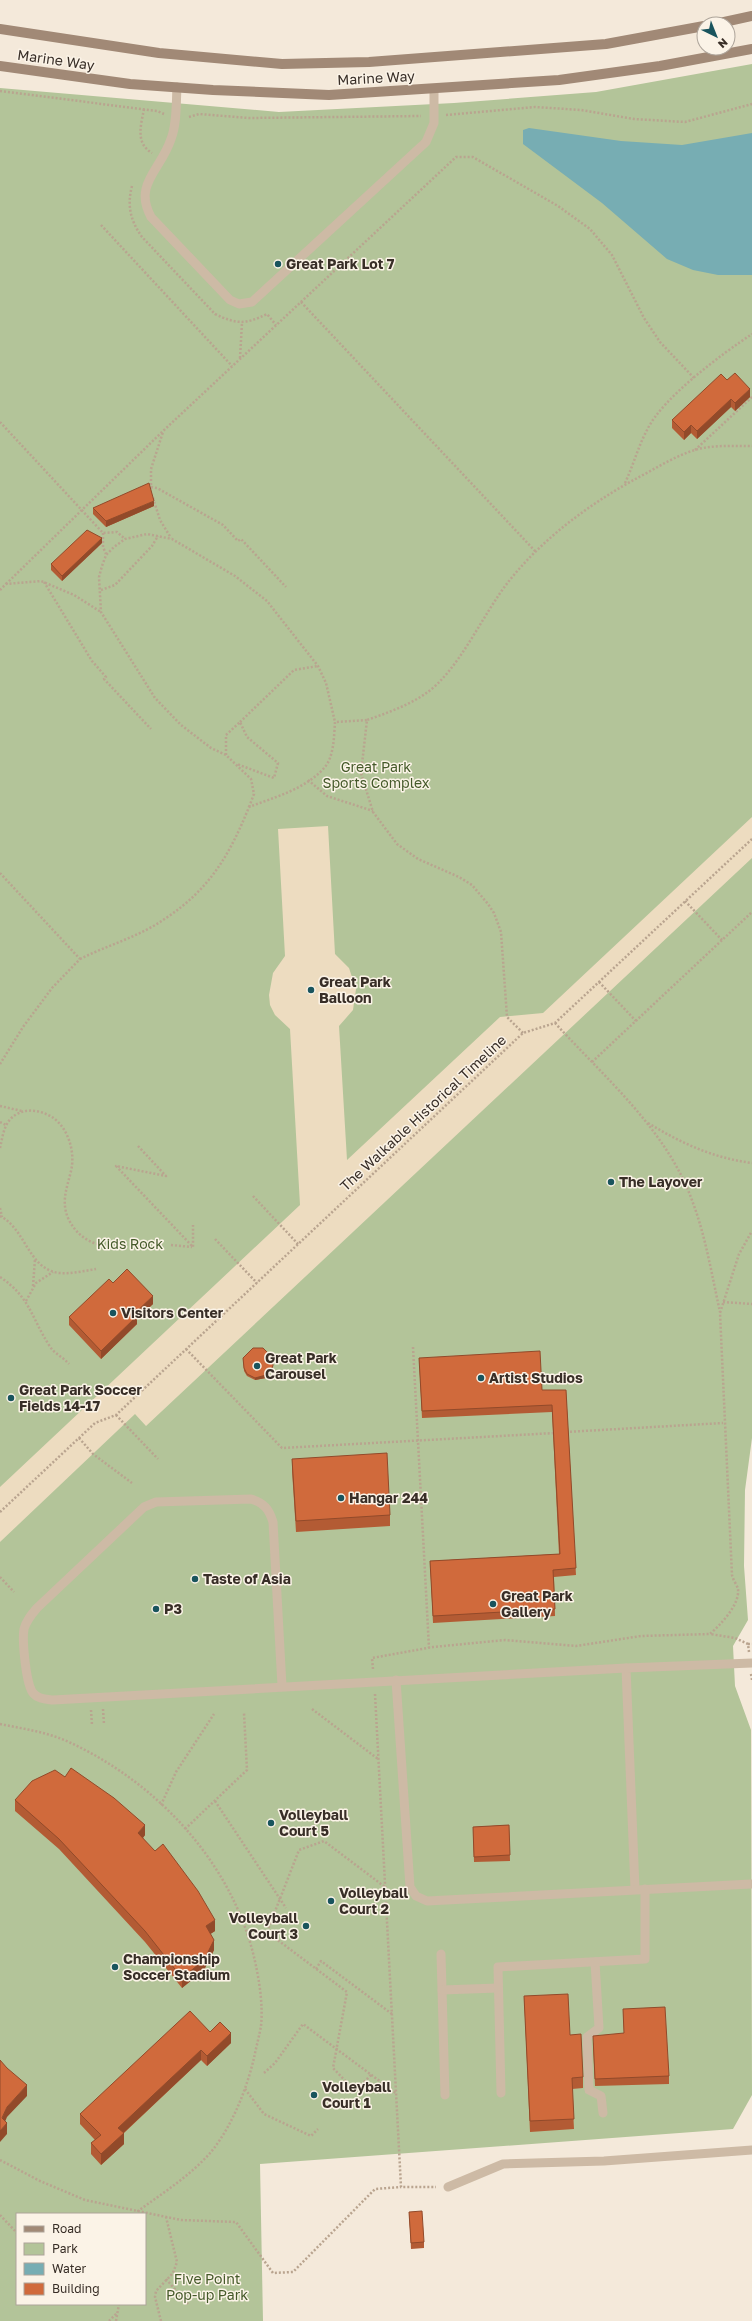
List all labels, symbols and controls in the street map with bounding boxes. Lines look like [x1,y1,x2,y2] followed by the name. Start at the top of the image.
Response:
[696,16,736,56] north arrow
[716,36,731,51] text: N
[16,46,96,73] street label: Marine Way
[337,67,415,88] street label: Marine Way
[286,255,395,272] place label: Great Park Lot 7
[273,259,283,269] marker: Great Park Lot 7
[322,758,430,791] park label: Great Park Sports Complex
[319,973,391,1006] place label: Great Park Balloon
[306,985,316,995] marker: Great Park Balloon
[336,1031,509,1194] street label: The Walkable Historical Timeline
[619,1173,703,1190] place label: The Layover
[606,1177,616,1187] marker: The Layover
[97,1235,163,1252] park label: Kids Rock
[121,1304,224,1321] place label: Visitors Center
[108,1308,118,1318] marker: Visitors Center
[265,1349,337,1382] place label: Great Park Carousel
[252,1361,262,1371] marker: Great Park Carousel
[489,1369,583,1386] place label: Artist Studios
[476,1373,486,1383] marker: Artist Studios
[19,1381,143,1414] place label: Great Park Soccer Fields 14-17
[6,1393,16,1403] marker: Great Park Soccer Fields 14-17
[349,1489,428,1506] place label: Hangar 244
[336,1493,346,1503] marker: Hangar 244
[203,1570,291,1587] place label: Taste of Asia
[190,1574,200,1584] marker: Taste of Asia
[501,1587,573,1620] place label: Great Park Gallery
[488,1599,498,1609] marker: Great Park Gallery
[164,1600,182,1617] place label: P3
[151,1604,161,1614] marker: P3
[279,1806,349,1839] place label: Volleyball Court 5
[266,1818,276,1828] marker: Volleyball Court 5
[339,1884,409,1917] place label: Volleyball Court 2
[326,1896,336,1906] marker: Volleyball Court 2
[229,1909,298,1942] place label: Volleyball Court 3
[301,1921,311,1931] marker: Volleyball Court 3
[123,1950,230,1983] place label: Championship Soccer Stadium
[110,1962,120,1972] marker: Championship Soccer Stadium
[322,2078,392,2111] place label: Volleyball Court 1
[309,2090,319,2100] marker: Volleyball Court 1
[16,2213,146,2305] legend
[52,2221,81,2236] text: Road
[52,2241,78,2256] text: Park
[52,2261,86,2276] text: Water
[166,2270,248,2303] park label: Five Point Pop-up Park
[52,2281,100,2296] text: Building

